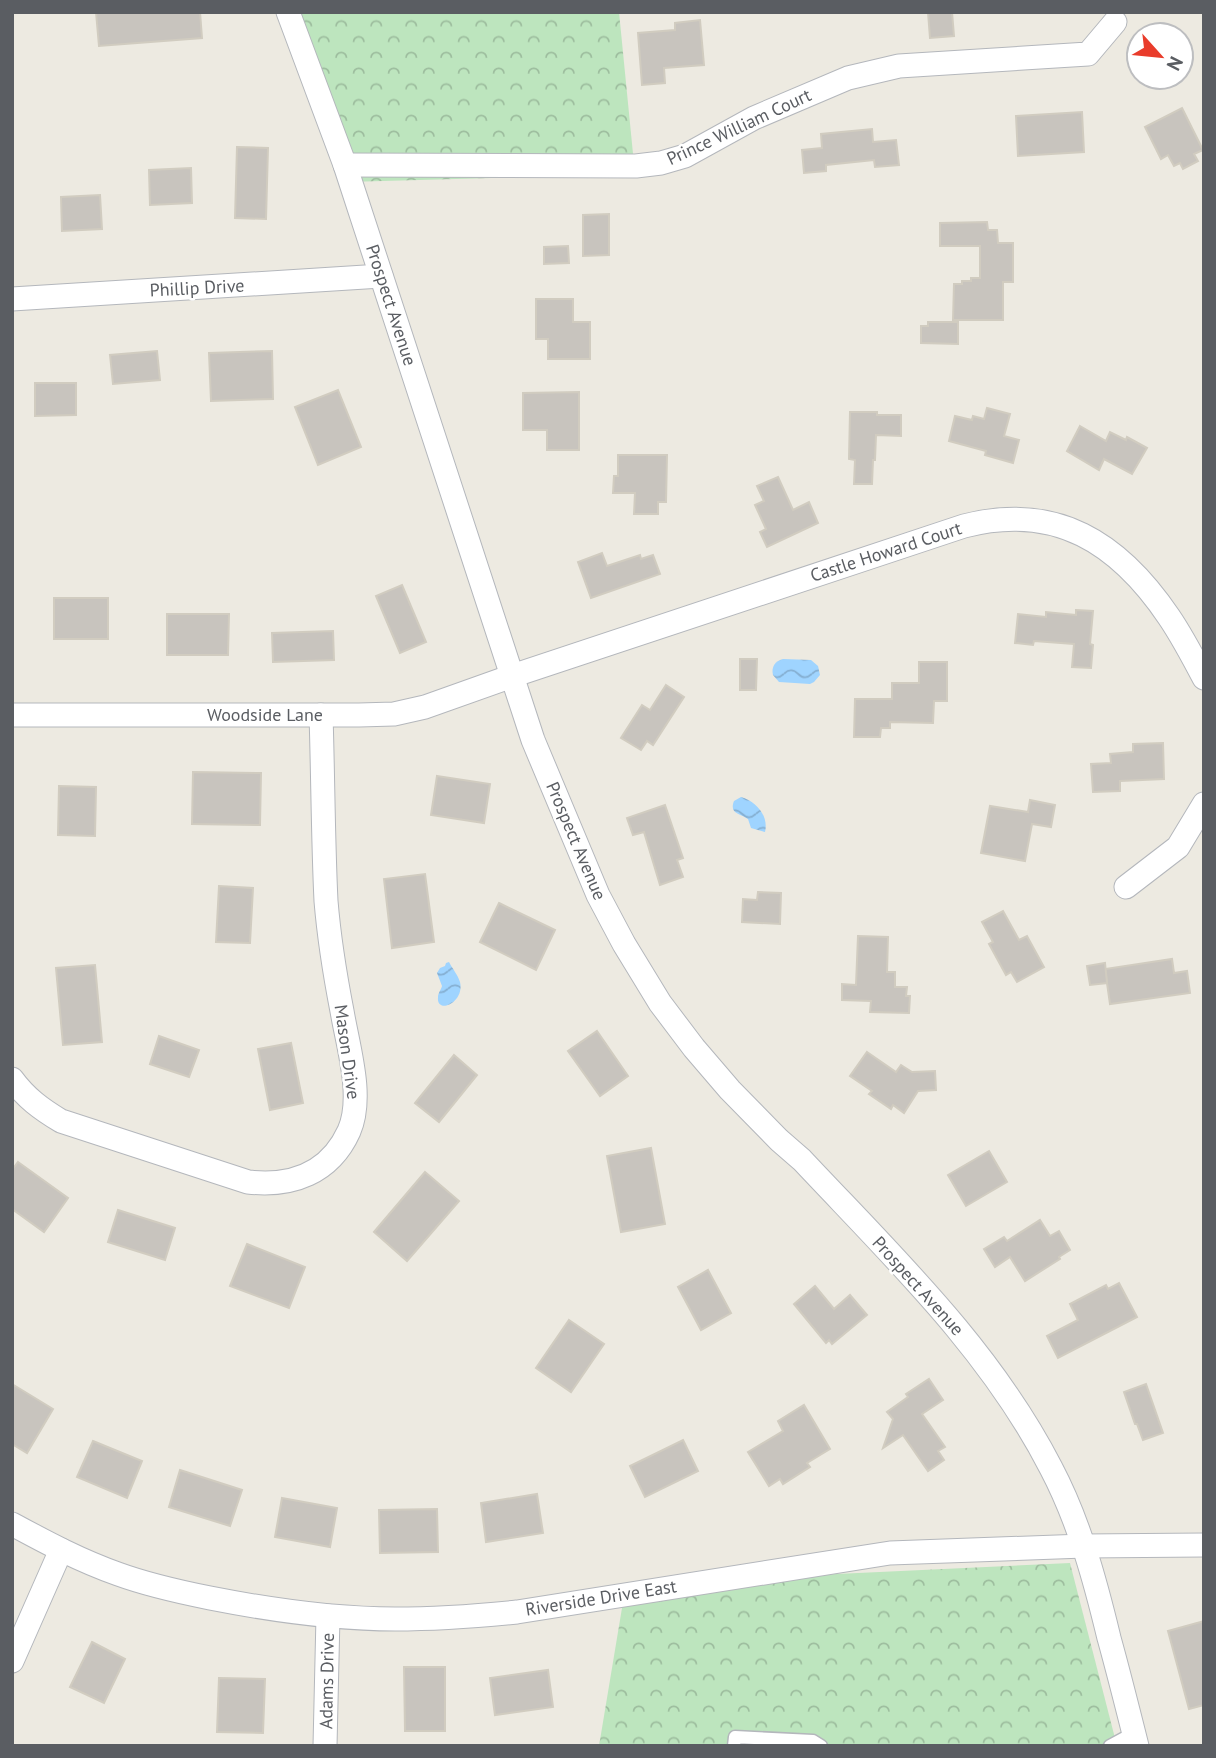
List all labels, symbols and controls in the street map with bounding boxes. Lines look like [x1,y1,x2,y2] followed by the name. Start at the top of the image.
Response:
[1125,21,1195,91] north arrow
[1162,53,1189,75] text: N
[663,83,815,170] street label: Prince William Court
[361,241,422,368] street label: Prospect Avenue
[149,274,245,301] street label: Phillip Drive
[807,516,964,587] street label: Castle Howard Court
[207,703,323,726] street label: Woodside Lane
[541,778,612,903] street label: Prospect Avenue
[329,1003,366,1101] street label: Mason Drive
[868,1231,969,1340] street label: Prospect Avenue
[524,1574,678,1621] street label: Riverside Drive East
[314,1633,339,1729] street label: Adams Drive

